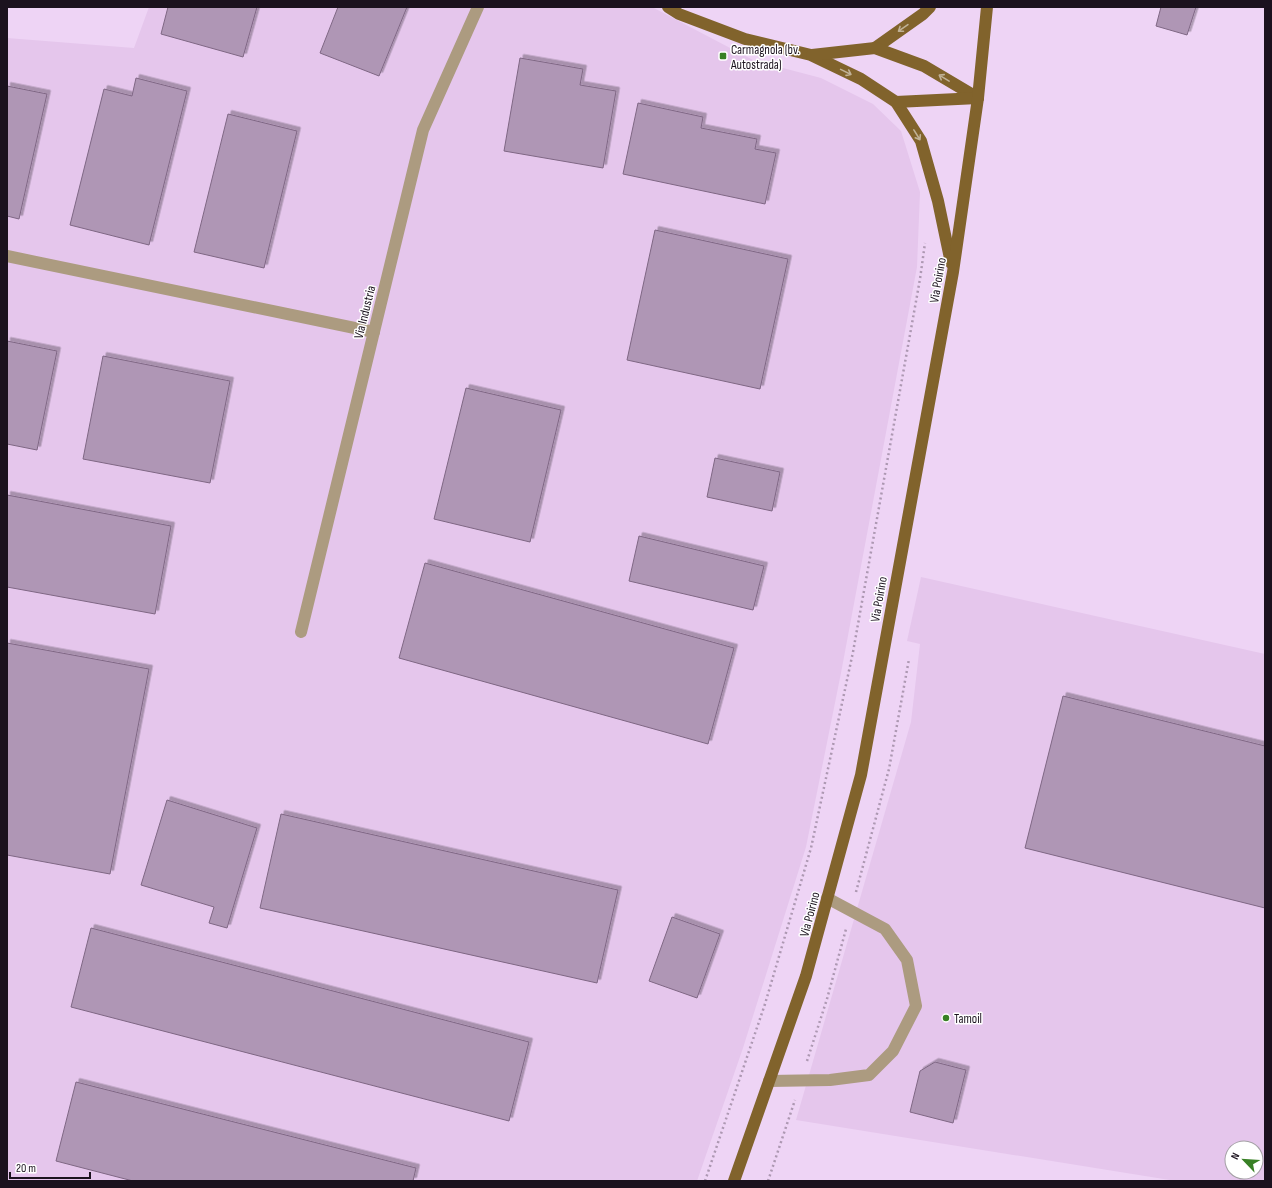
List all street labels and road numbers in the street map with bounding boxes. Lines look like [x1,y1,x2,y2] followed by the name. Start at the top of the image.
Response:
[926,256,950,304] street label: Via Poirino
[351,284,379,340] street label: Via Industria
[867,575,891,623] street label: Via Poirino
[796,890,824,938] street label: Via Poirino

